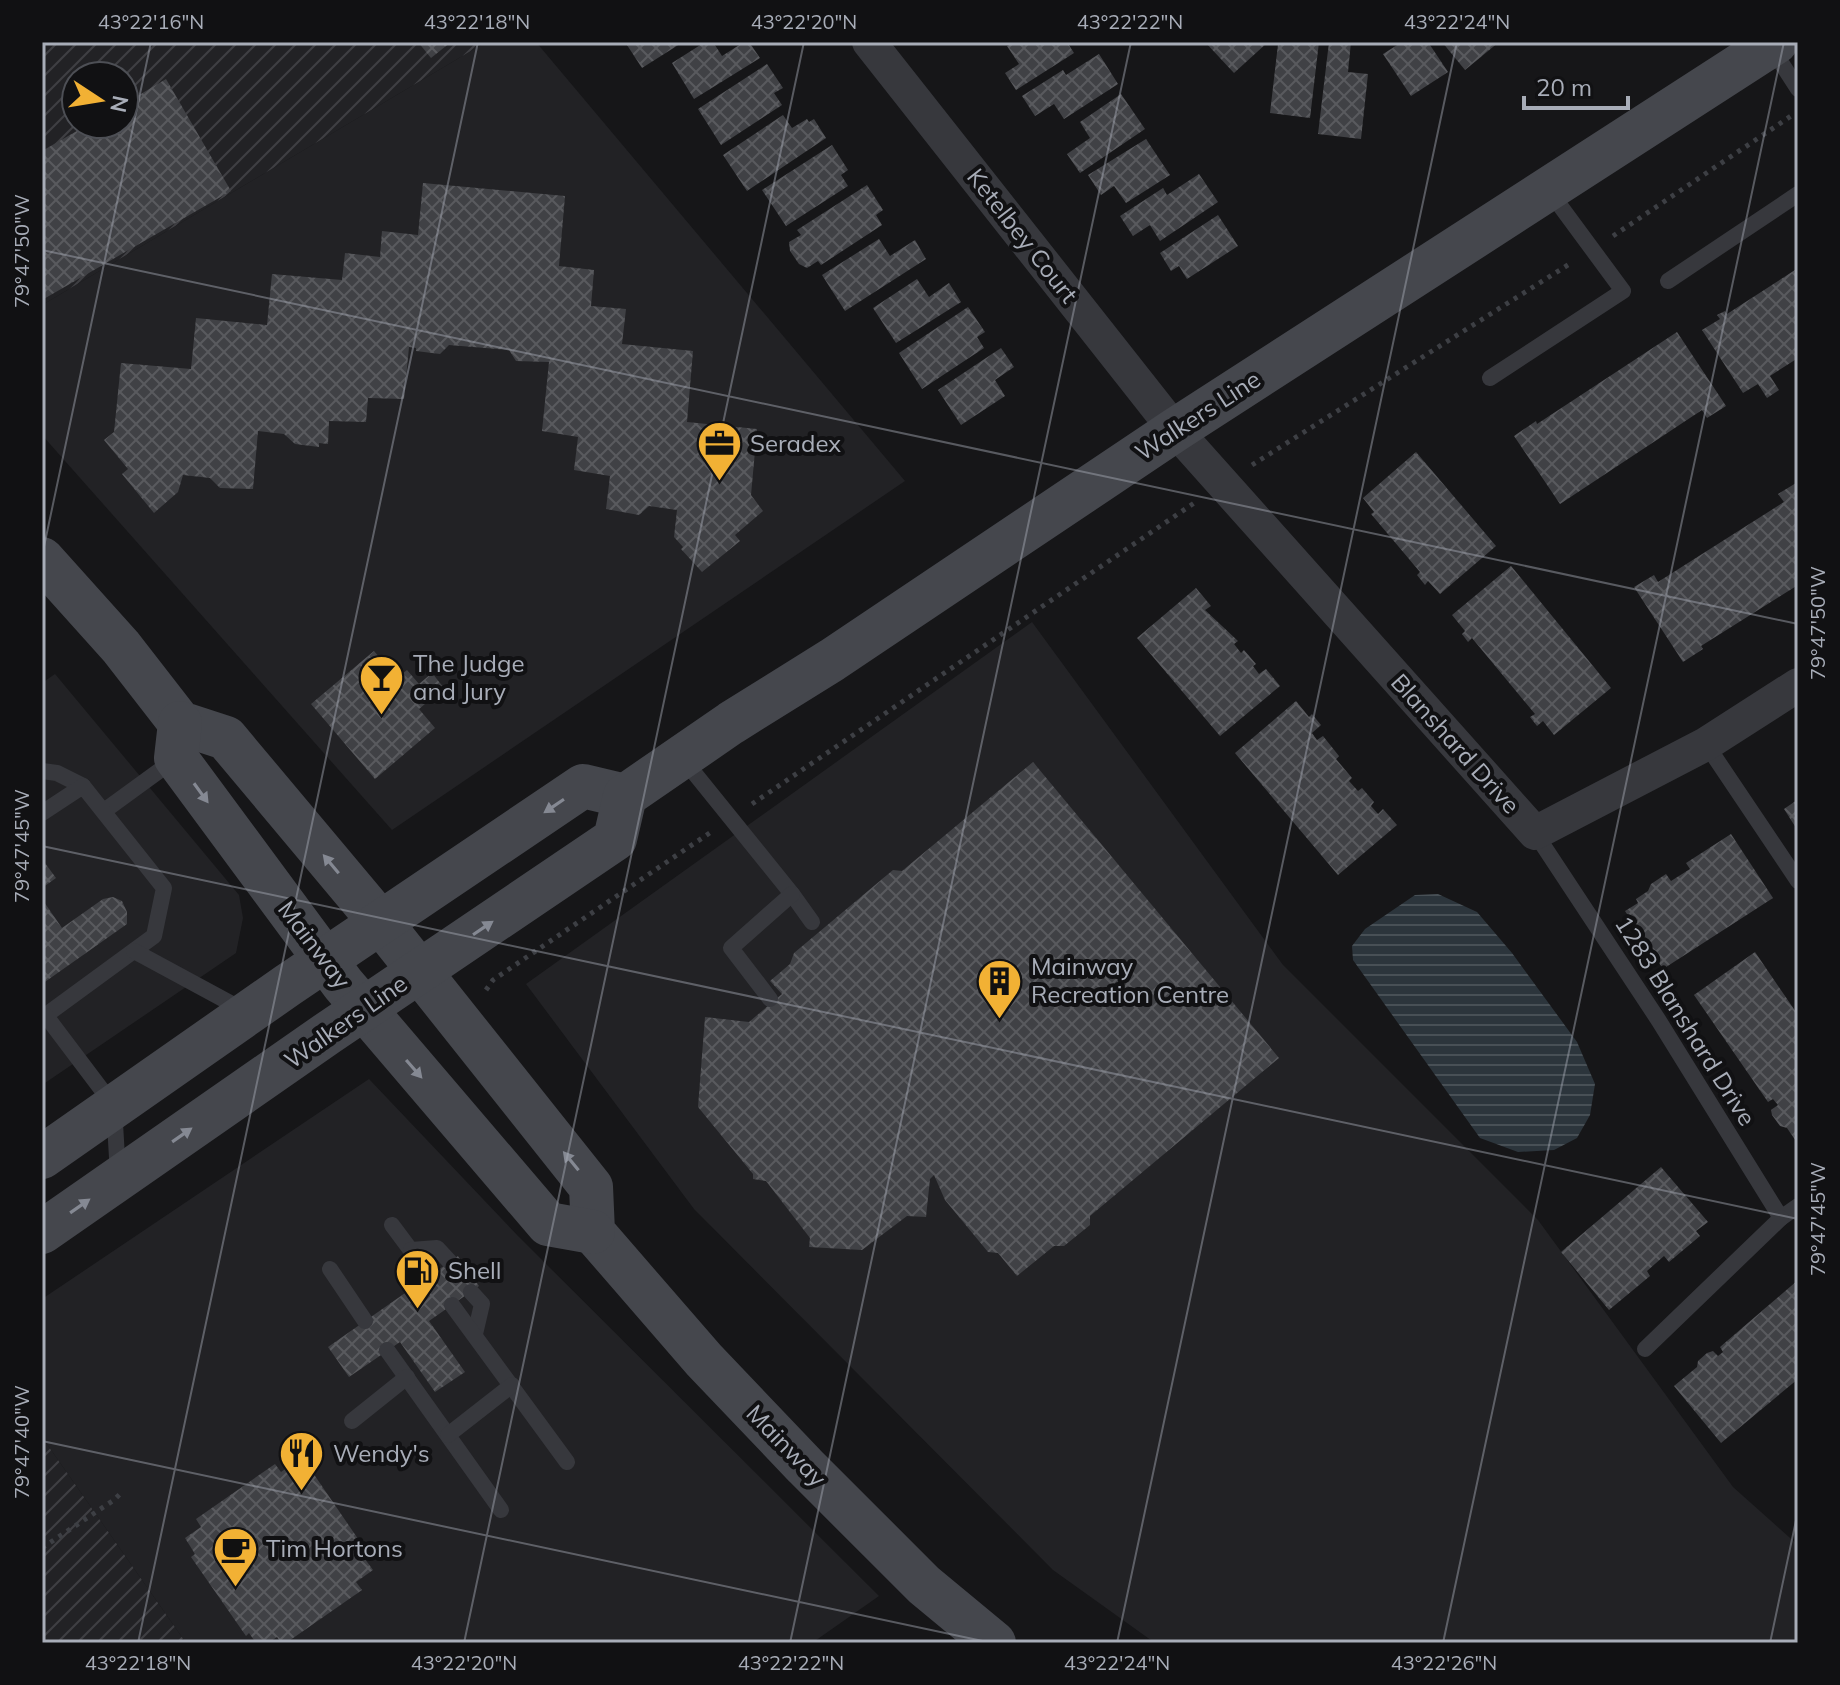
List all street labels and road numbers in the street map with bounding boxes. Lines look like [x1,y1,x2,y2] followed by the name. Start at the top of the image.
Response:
[961,162,1085,309] street label: Ketelbey Court
[1129,364,1266,467] street label: Walkers Line
[1385,667,1526,820] street label: Blanshard Drive
[272,895,358,994] street label: Mainway
[1609,910,1763,1131] street label: 1283 Blanshard Drive
[278,968,413,1075] street label: Walkers Line
[740,1398,833,1493] street label: Mainway

